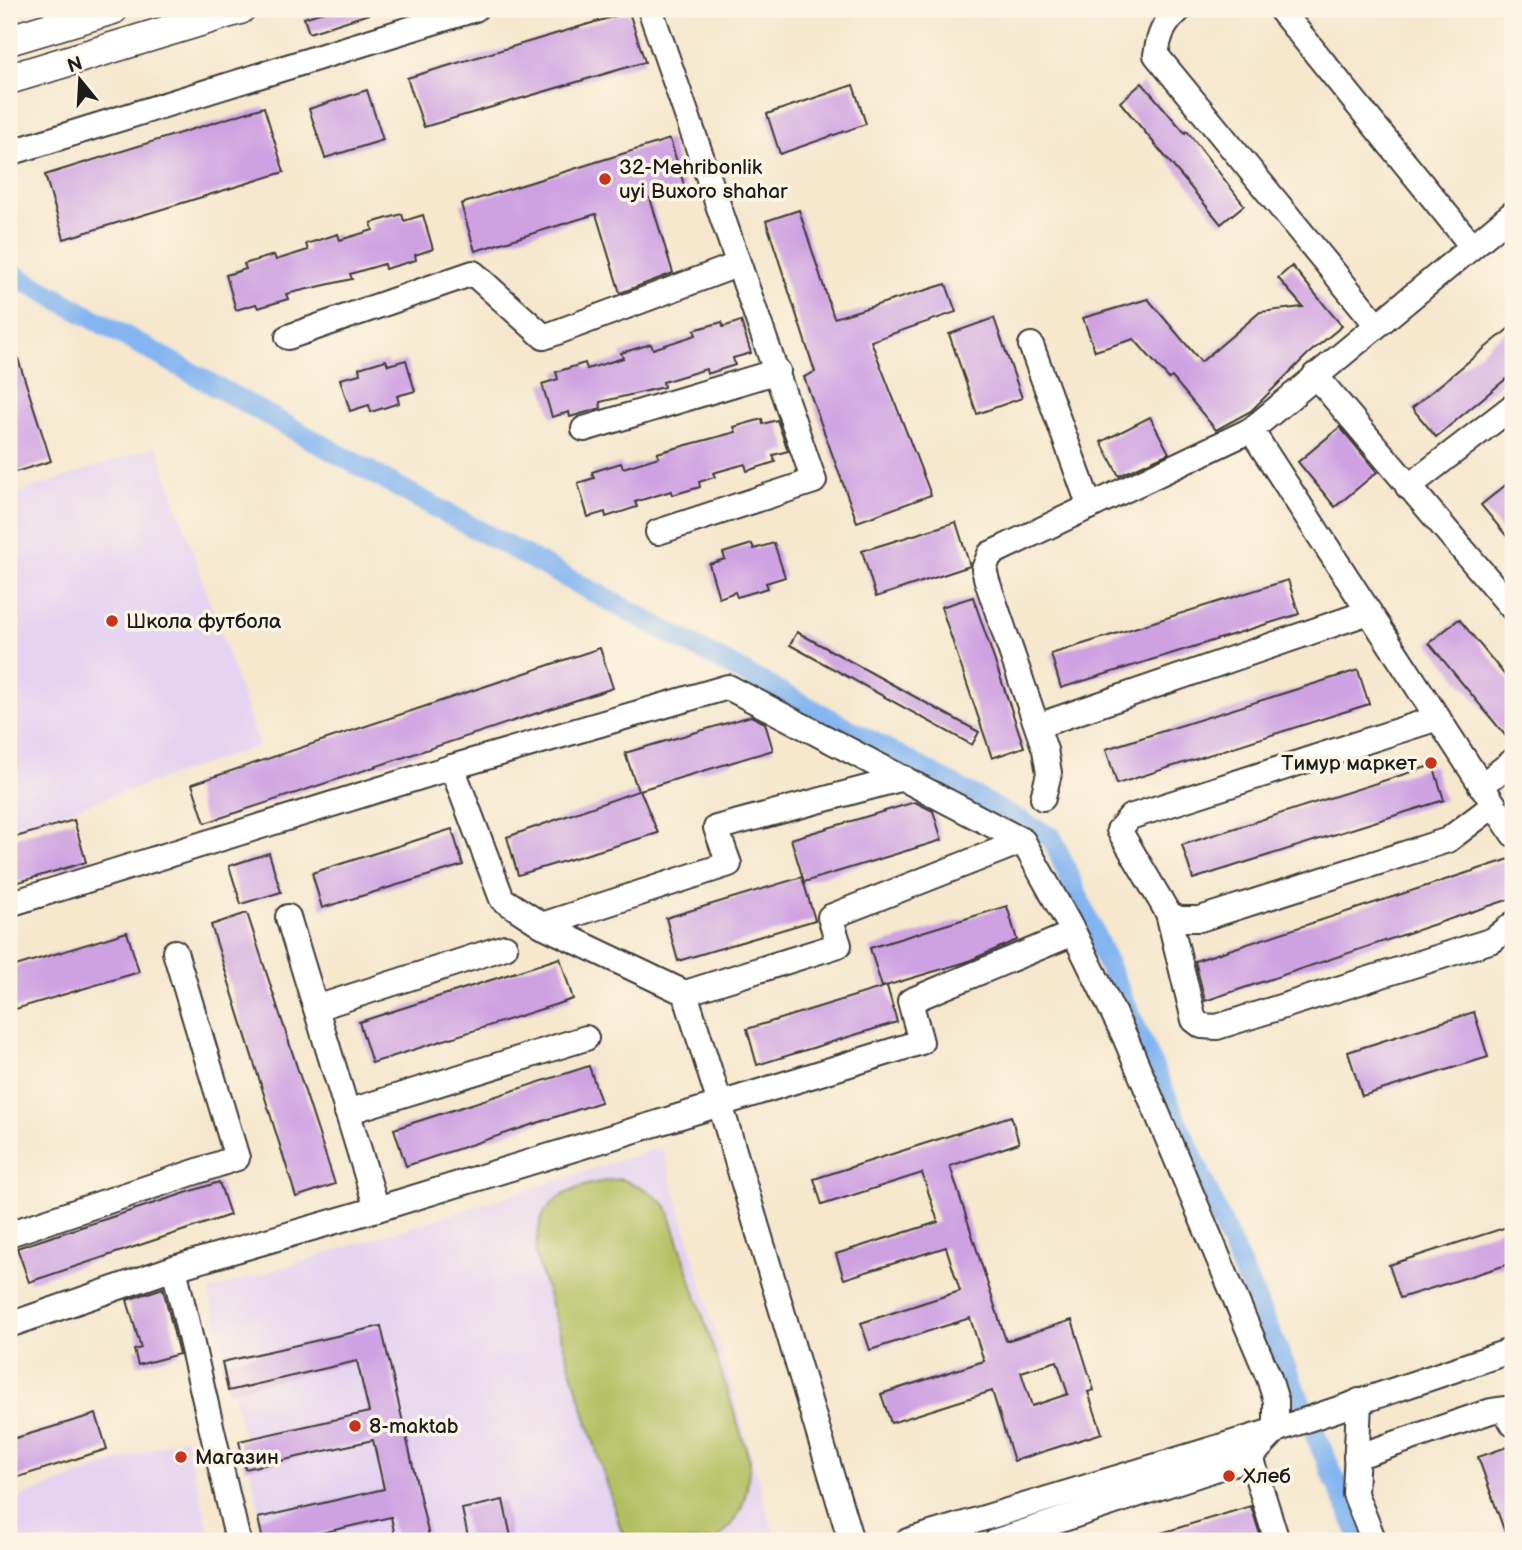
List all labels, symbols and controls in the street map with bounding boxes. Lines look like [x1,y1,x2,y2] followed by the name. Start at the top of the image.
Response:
[46,46,116,116] north arrow
[65,52,86,78] text: N
[619,155,788,204] place label: 32-Mehribonlik uyi Buxoro shahar
[597,171,613,187] marker: 32-Mehribonlik uyi Buxoro shahar
[126,609,282,634] place label: Школа футбола
[104,613,120,629] marker: Школа футбола
[1281,751,1417,776] place label: Тимур маркет
[1423,755,1439,771] marker: Тимур маркет
[369,1414,459,1439] place label: 8-maktab
[347,1418,363,1434] marker: 8-maktab
[195,1445,279,1470] place label: Магазин
[173,1449,189,1465] marker: Магазин
[1243,1464,1291,1489] place label: Хлеб
[1221,1468,1237,1484] marker: Хлеб

